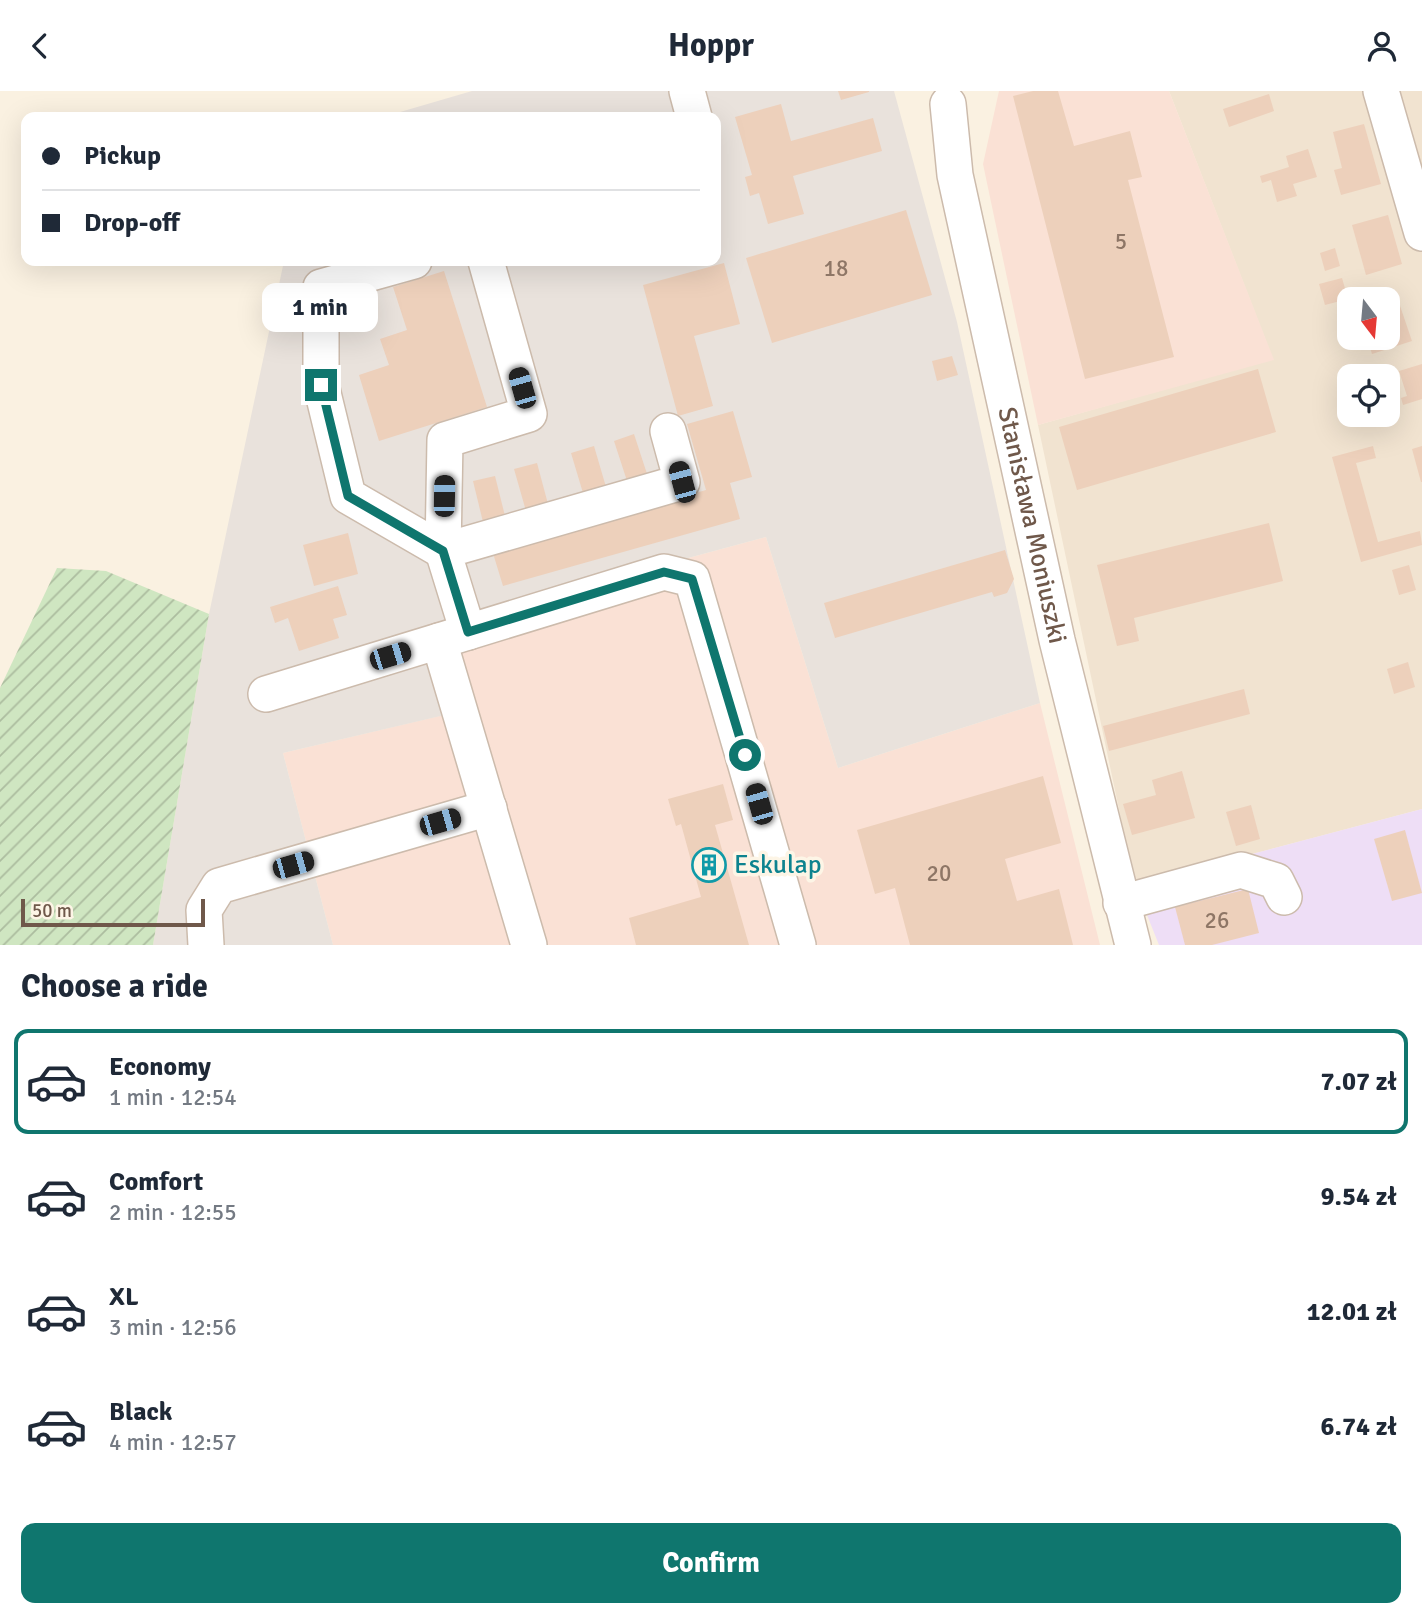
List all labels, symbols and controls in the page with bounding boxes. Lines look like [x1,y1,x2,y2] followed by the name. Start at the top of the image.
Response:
[668,26,754,65] text: Hoppr
[21,27,59,65] icon: back
[1363,27,1401,65] icon: person
[84,140,161,172] text: Pickup
[84,207,180,239] text: Drop-off
[1115,227,1127,256] house number: 5
[824,254,848,283] house number: 18
[263,283,379,333] callout: 1 min
[1337,287,1400,350] north arrow
[1337,287,1400,427] map controls
[292,293,348,322] text: 1 min
[1337,364,1400,427] button: locate
[507,365,538,411] car
[305,369,337,401] route end
[990,404,1073,647] street label: Stanisława Moniuszki
[667,459,698,505] car
[434,475,455,517] car
[367,640,414,672] car
[729,739,761,771] route start
[744,781,775,827] car
[417,806,464,838] car
[690,846,728,884] building icon: Eskulap
[270,849,317,881] car
[734,849,822,881] place label: Eskulap
[927,859,951,888] house number: 20
[21,896,205,928] scale bar
[32,899,72,923] text: 50 m
[1205,906,1229,935] house number: 26
[21,967,208,1006] text: Choose a ride
[25,1050,88,1113] icon: car
[109,1051,211,1083] text: Economy
[1321,1066,1397,1098] text: 7.07 zł
[109,1083,237,1112] text: 1 min · 12:54
[25,1165,88,1228] icon: car
[109,1166,203,1198] text: Comfort
[1321,1181,1397,1213] text: 9.54 zł
[109,1198,237,1227] text: 2 min · 12:55
[25,1280,88,1343] icon: car
[109,1281,139,1313] text: XL
[1306,1296,1397,1328] text: 12.01 zł
[109,1313,237,1342] text: 3 min · 12:56
[25,1395,88,1458] icon: car
[109,1396,172,1428] text: Black
[1321,1411,1397,1443] text: 6.74 zł
[109,1428,237,1457] text: 4 min · 12:57
[21,1523,1401,1603] button: Confirm

